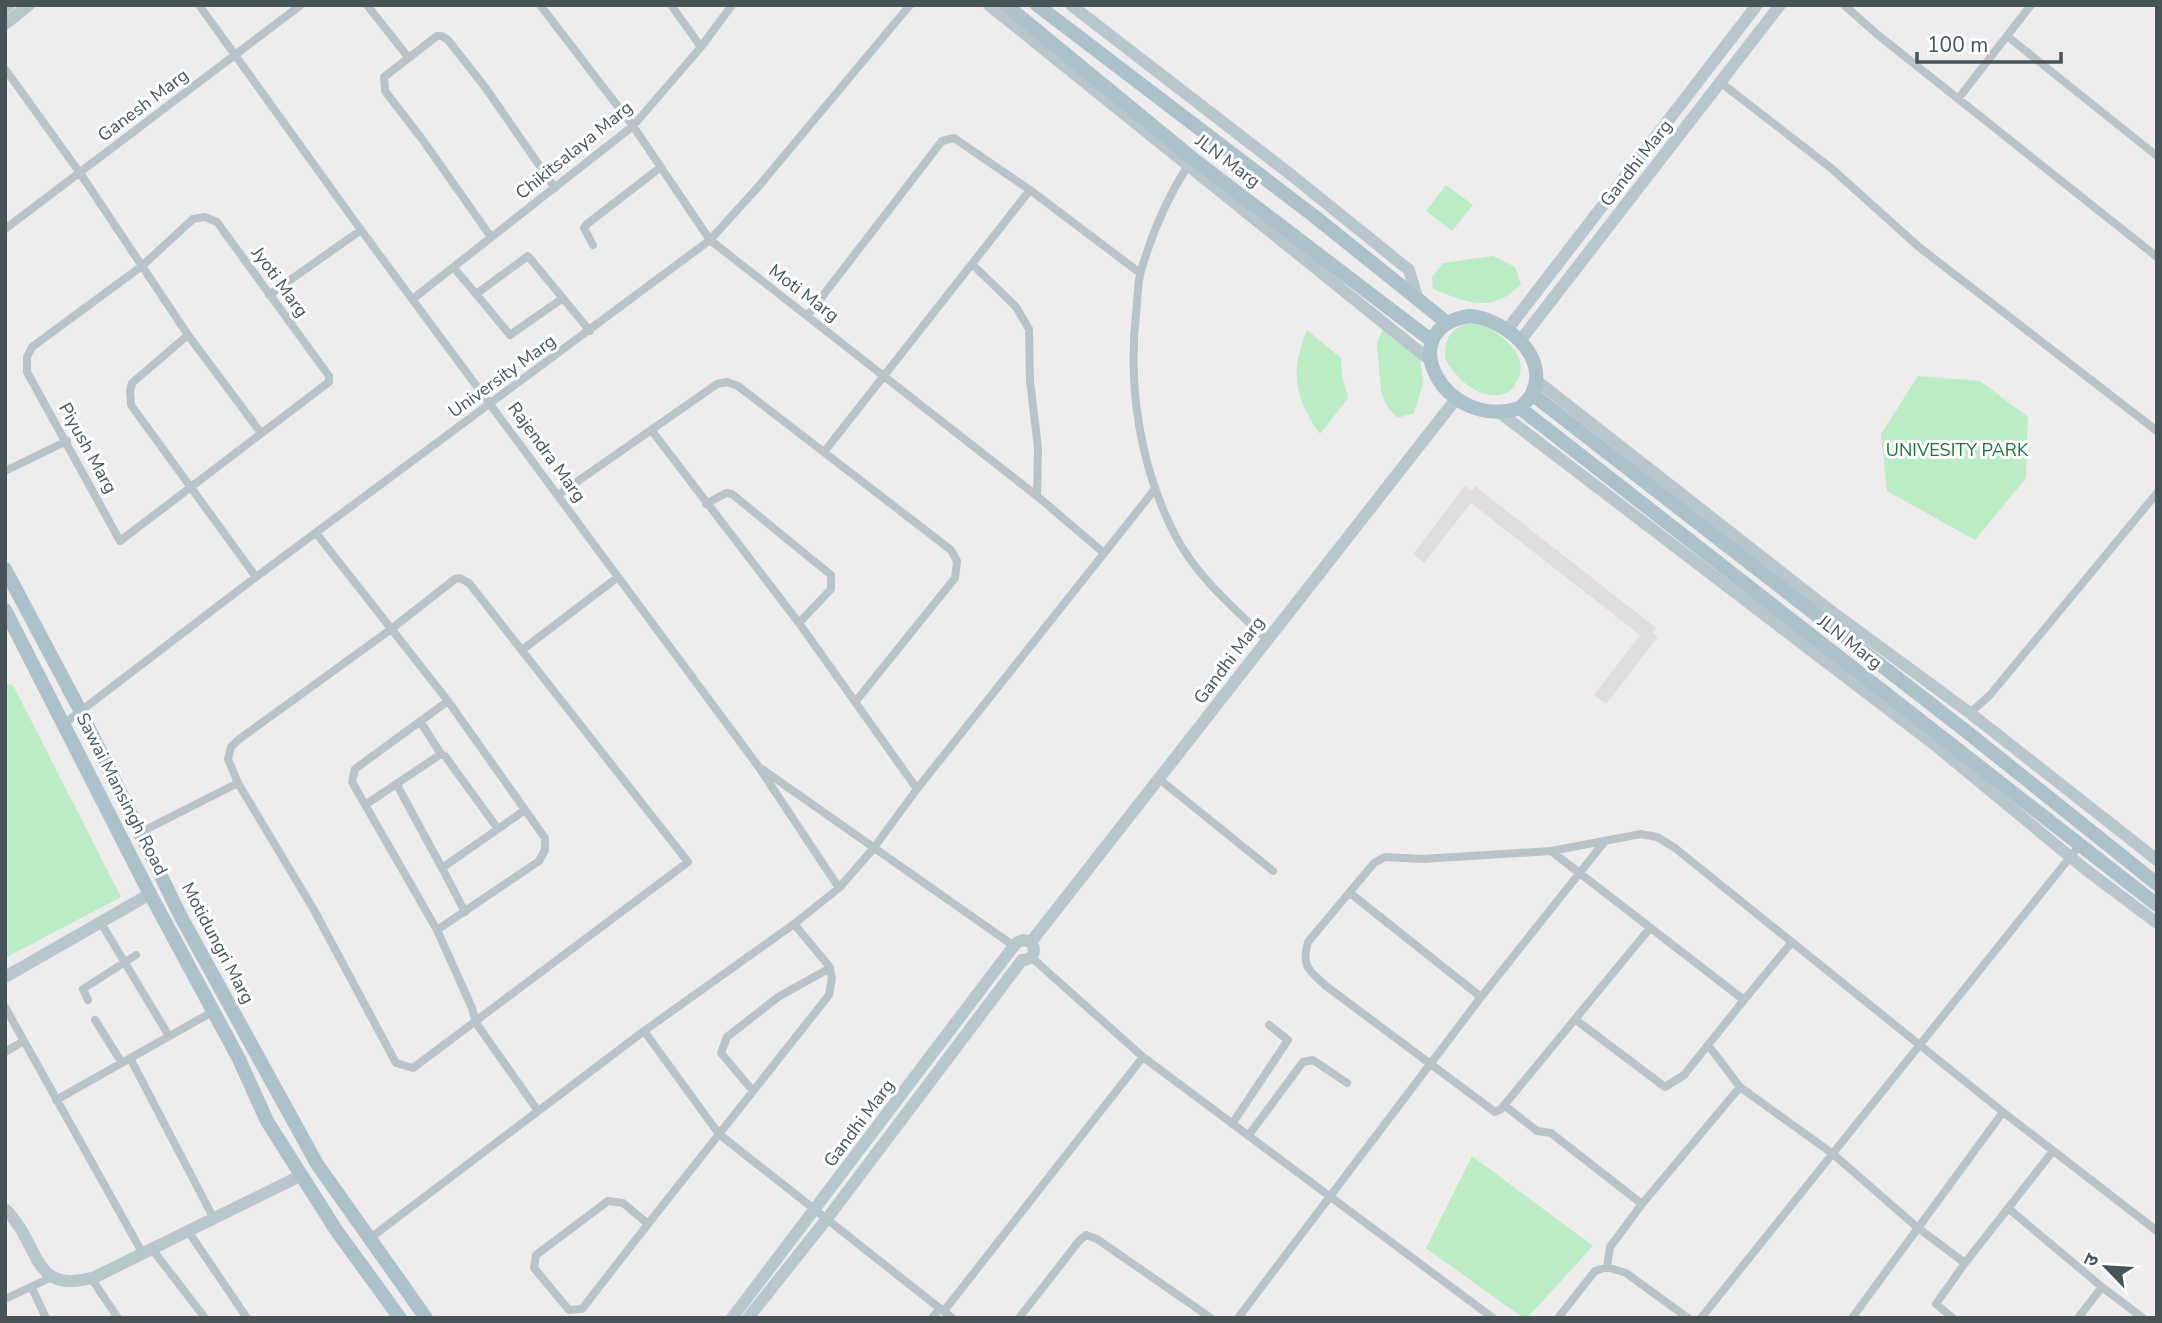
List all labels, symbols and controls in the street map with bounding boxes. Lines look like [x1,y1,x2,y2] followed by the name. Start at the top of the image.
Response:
[1917,21,2060,65] scale bar
[1927,31,1988,59] text: 100 m
[93,63,193,147] street label: Ganesh Marg
[510,95,638,205] street label: Chikitsalaya Marg
[1594,115,1678,211] street label: Gandhi Marg
[1190,128,1265,193] street label: JLN Marg
[246,241,314,322] street label: Jyoti Marg
[764,259,844,327] street label: Moti Marg
[443,329,561,423] street label: University Marg
[502,397,592,507] street label: Rajendra Marg
[53,398,123,498] street label: Piyush Marg
[1886,438,2029,462] park label: UNIVESITY PARK
[1812,609,1887,675] street label: JLN Marg
[1188,611,1270,709] street label: Gandhi Marg
[71,709,173,879] street label: Sawai Mansingh Road
[176,878,260,1008] street label: Motidungri Marg
[818,1074,900,1172] street label: Gandhi Marg
[2071,1232,2141,1302] north arrow
[2077,1249,2106,1271] text: उ

